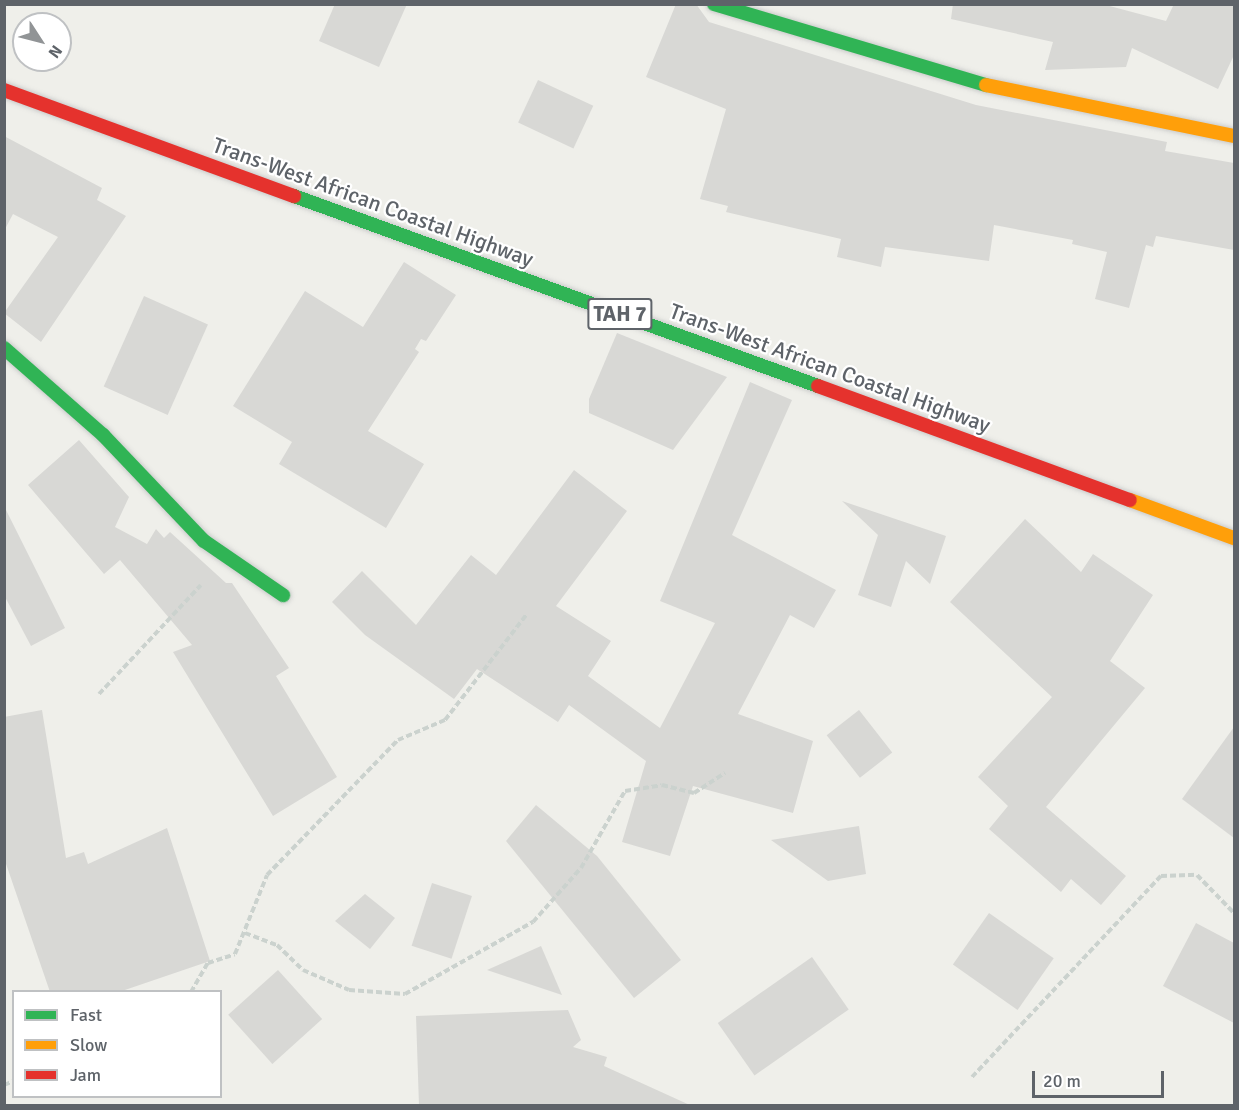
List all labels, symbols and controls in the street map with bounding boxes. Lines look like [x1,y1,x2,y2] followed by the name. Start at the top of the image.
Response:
[12,12,72,72] north arrow
[44,41,66,62] text: N
[209,132,537,272] street label: Trans-West African Coastal Highway
[587,296,653,332] road number: TAH 7
[666,298,994,438] street label: Trans-West African Coastal Highway
[12,990,222,1098] legend
[70,1004,102,1026] text: Fast
[70,1034,107,1056] text: Slow
[1035,1059,1167,1097] scale bar
[70,1064,101,1086] text: Jam
[1043,1070,1081,1092] text: 20 m

